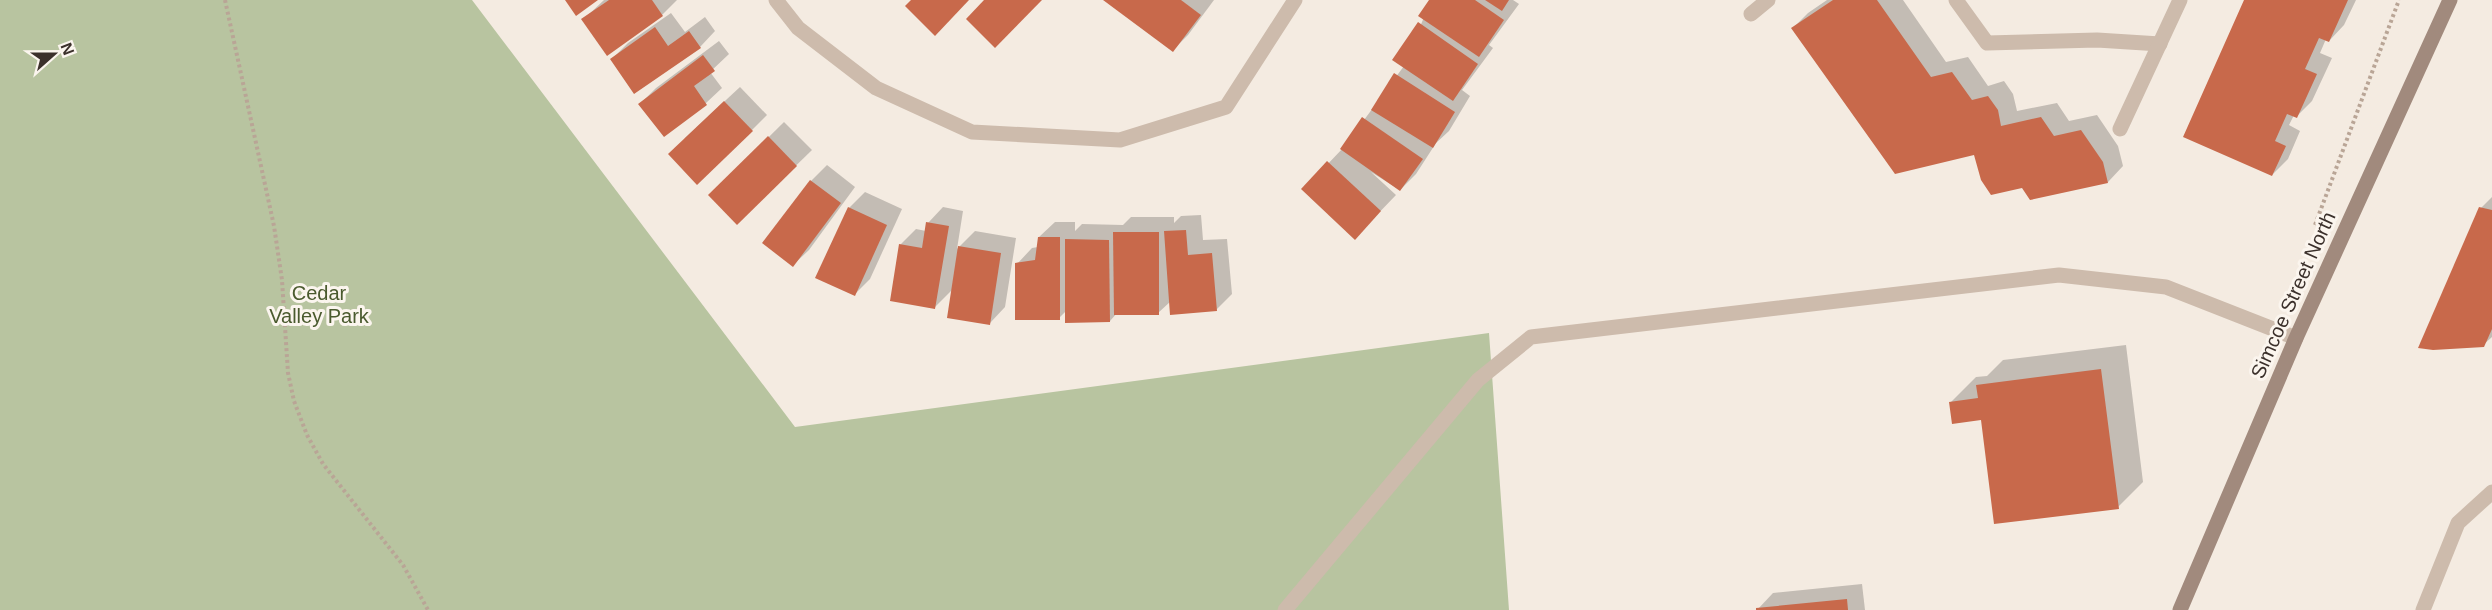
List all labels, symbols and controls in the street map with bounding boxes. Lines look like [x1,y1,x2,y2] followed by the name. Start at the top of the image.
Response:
[24,24,84,84] north arrow
[58,40,78,57] text: N
[2246,208,2340,382] street label: Simcoe Street North
[269,282,370,327] park label: Cedar Valley Park

